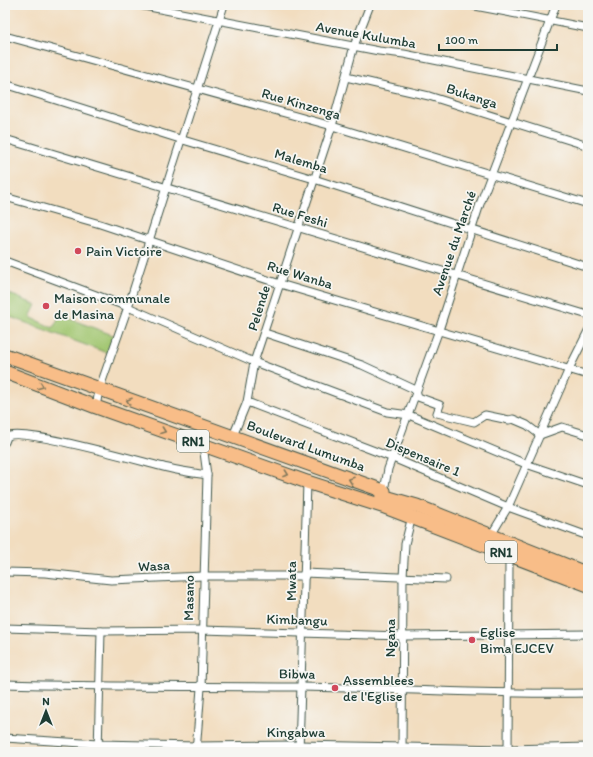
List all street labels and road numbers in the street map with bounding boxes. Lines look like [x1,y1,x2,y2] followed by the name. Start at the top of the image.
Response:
[315,18,418,52] street label: Avenue Kulumba
[444,80,500,112] street label: Bukanga
[260,85,343,123] street label: Rue Kinzenga
[272,145,330,177] street label: Malemba
[428,188,480,297] street label: Avenue du Marché
[270,199,330,231] street label: Rue Feshi
[265,257,336,293] street label: Rue Wanba
[244,283,274,333] street label: Pelende
[244,417,368,476] street label: Boulevard Lumumba
[177,430,209,452] road number: RN1
[383,434,463,480] street label: Dispensaire 1
[485,541,517,563] road number: RN1
[138,557,170,575] street label: Wasa
[283,561,300,601] street label: Mwata
[180,575,198,621] street label: Masano
[266,610,328,630] street label: Kimbangu
[382,619,399,657] street label: Ngana
[279,665,315,683] street label: Bibwa
[267,724,326,741] street label: Kingabwa

